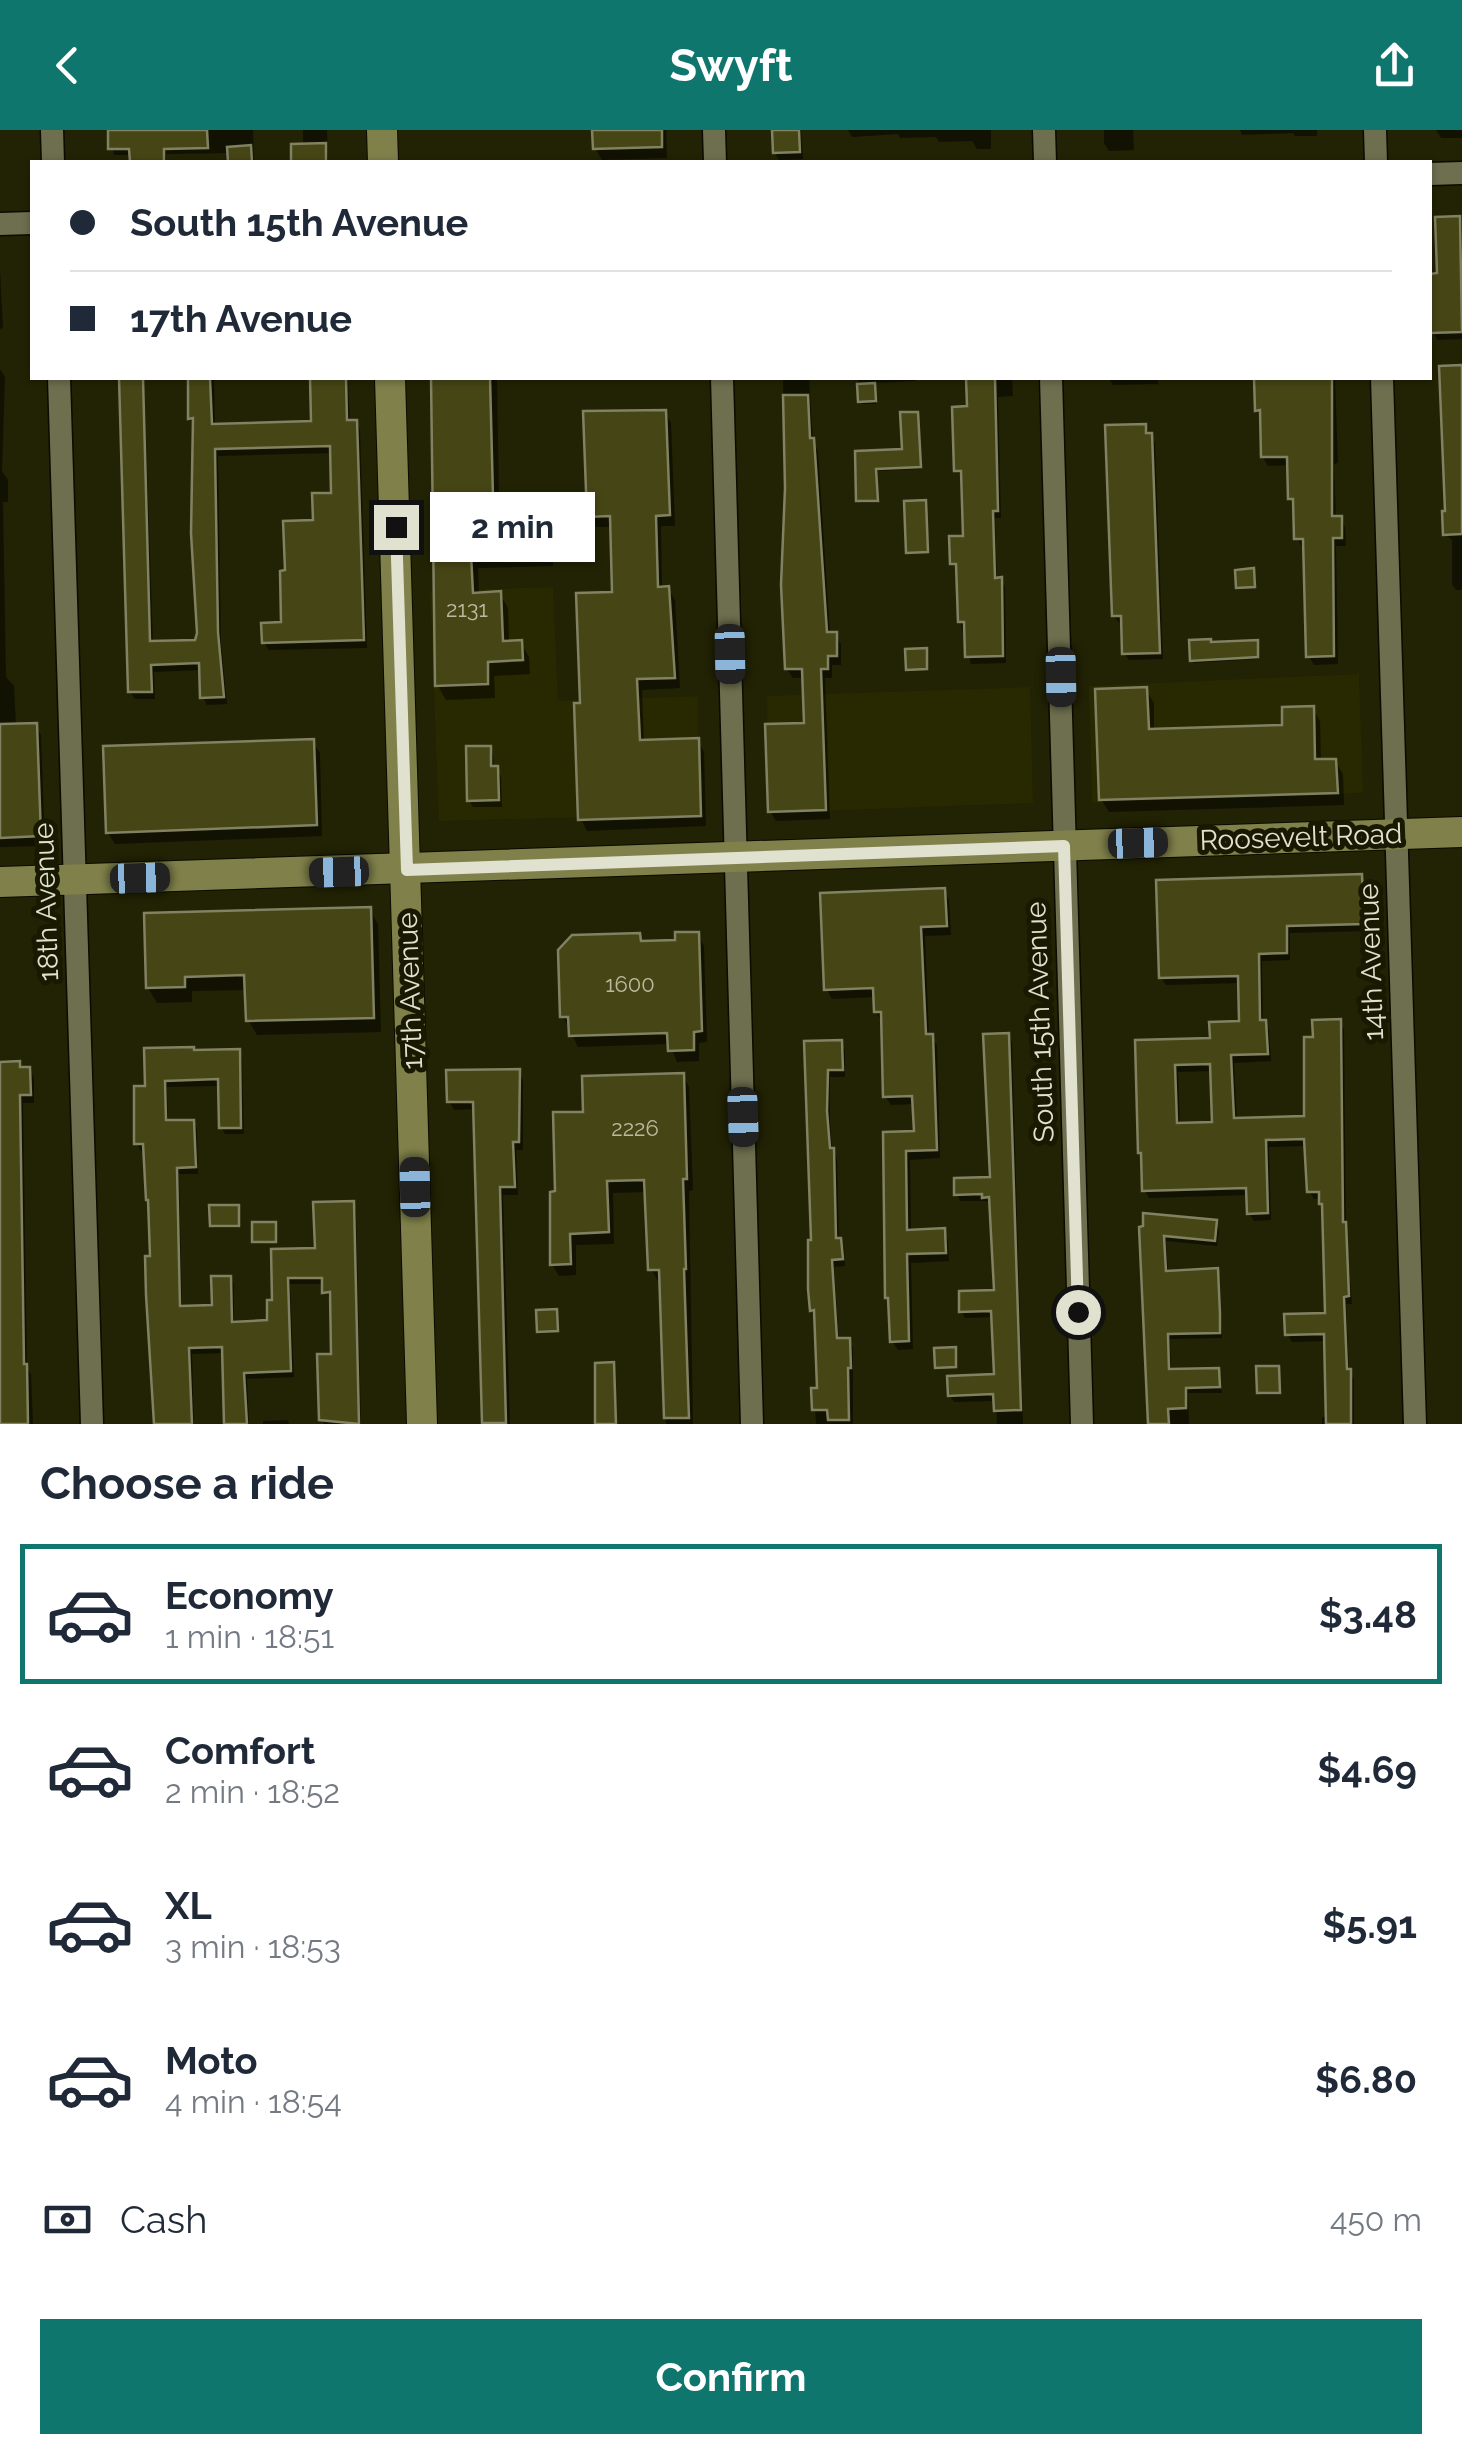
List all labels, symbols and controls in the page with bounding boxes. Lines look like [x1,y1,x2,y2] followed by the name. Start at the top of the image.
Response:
[40,38,95,93] icon: back
[1367,38,1422,93] icon: share
[669,39,793,92] text: Swyft
[130,200,468,245] text: South 15th Avenue
[130,296,352,341] text: 17th Avenue
[431,492,596,562] callout: 2 min
[374,505,419,550] route end
[471,508,554,545] text: 2 min
[446,596,488,622] house number: 2131
[714,624,746,684] car
[1045,647,1077,707] car
[1199,817,1403,857] street label: Roosevelt Road
[27,822,65,982] street label: 18th Avenue
[1107,827,1169,859] car
[308,856,370,888] car
[109,862,171,894] car
[1352,883,1390,1041] street label: 14th Avenue
[1019,901,1061,1143] street label: South 15th Avenue
[391,912,429,1070] street label: 17th Avenue
[605,971,655,997] house number: 1600
[727,1086,759,1148] car
[611,1115,659,1141] house number: 2226
[399,1157,431,1217] car
[1056,1290,1101,1335] route start
[40,1457,334,1510] text: Choose a ride
[45,1569,135,1659] icon: car
[165,1573,334,1618] text: Economy
[1319,1592,1417,1637] text: $3.48
[165,1618,334,1655] text: 1 min · 18:51
[45,1724,135,1814] icon: car
[165,1728,315,1773] text: Comfort
[1317,1747,1417,1792] text: $4.69
[165,1773,340,1810] text: 2 min · 18:52
[45,1879,135,1969] icon: car
[165,1883,212,1928] text: XL
[1322,1902,1417,1947] text: $5.91
[165,1928,341,1965] text: 3 min · 18:53
[45,2034,135,2124] icon: car
[165,2038,258,2083] text: Moto
[1315,2057,1417,2102] text: $6.80
[165,2083,342,2120] text: 4 min · 18:54
[40,2192,95,2247] icon: cash
[120,2197,207,2242] text: Cash
[1330,2201,1422,2238] text: 450 m
[40,2319,1422,2434] button: Confirm

